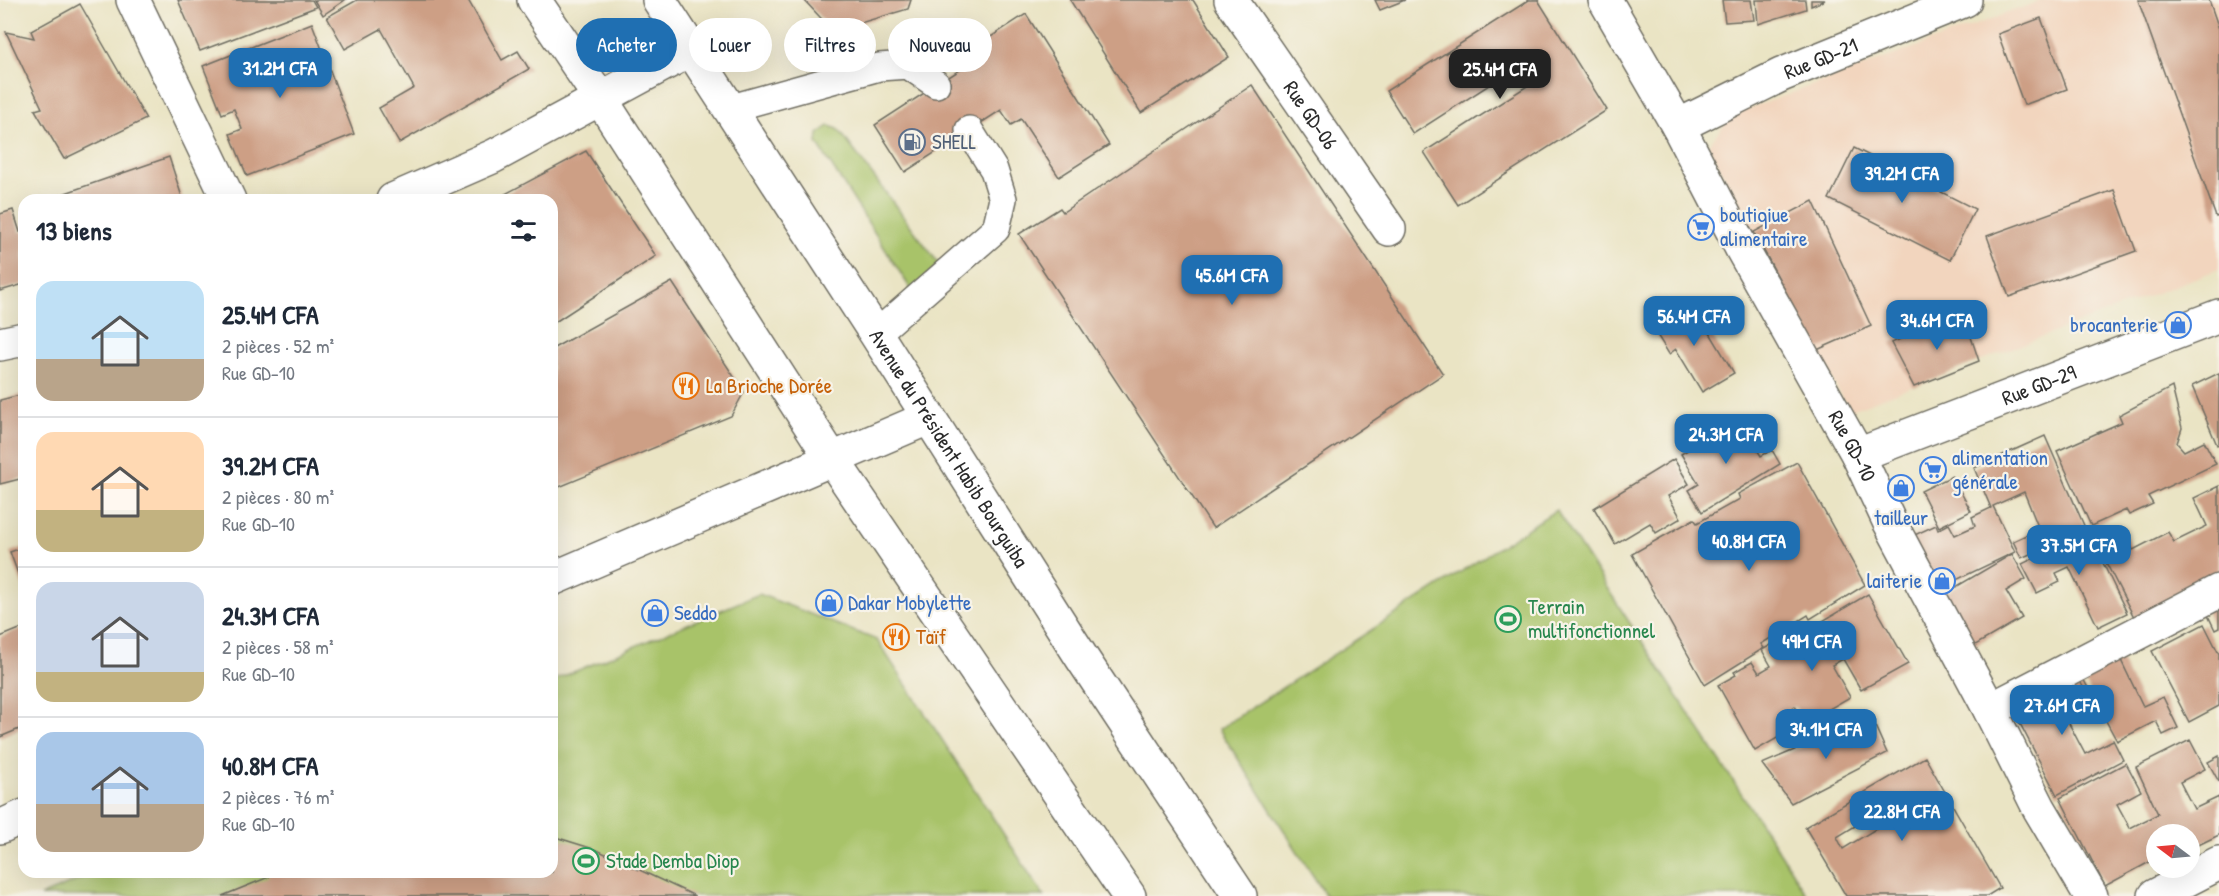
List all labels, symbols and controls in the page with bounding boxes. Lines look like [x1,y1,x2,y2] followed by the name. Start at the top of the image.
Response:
[576,18,677,72] chip: Acheter
[689,18,772,72] chip: Louer
[784,18,876,72] chip: Filtres
[888,18,992,72] chip: Nouveau
[1779,30,1862,86] street label: Rue GD-21
[211,48,349,99] pin: 31.2M CFA
[1431,49,1569,100] pin: 25.4M CFA
[243,54,317,81] text: 31.2M CFA
[1463,55,1537,82] text: 25.4M CFA
[1277,75,1345,155] street label: Rue GD-06
[897,127,927,157] fuel station icon: SHELL
[932,127,977,156] place label: SHELL
[1833,153,1971,204] pin: 39.2M CFA
[1865,159,1939,186] text: 39.2M CFA
[1720,200,1807,253] place label: boutiqiue alimentaire
[1686,212,1716,242] supermarket icon: boutiqiue alimentaire
[36,213,112,248] text: 13 biens
[507,214,540,247] icon: filters
[1163,255,1301,306] pin: 45.6M CFA
[1196,261,1268,288] text: 45.6M CFA
[1625,296,1763,347] pin: 56.4M CFA
[222,297,319,332] text: 25.4M CFA
[1868,300,2006,351] pin: 34.6M CFA
[1658,302,1730,329] text: 56.4M CFA
[84,305,156,377] icon: home
[1900,306,1974,333] text: 34.6M CFA
[2070,310,2158,339] place label: brocanterie
[2163,310,2193,340] shop icon: brocanterie
[863,324,1036,573] street label: Avenue du Président Habib Bourguiba
[222,332,334,359] text: 2 pièces · 52 m²
[1998,357,2080,412] street label: Rue GD-29
[222,359,295,386] text: Rue GD-10
[671,371,701,401] restaurant icon: La Brioche Dorée
[706,371,832,400] place label: La Brioche Dorée
[1822,405,1883,486] street label: Rue GD-10
[1657,414,1795,465] pin: 24.3M CFA
[1689,420,1763,447] text: 24.3M CFA
[1952,443,2048,496] place label: alimentation générale
[222,448,319,483] text: 39.2M CFA
[1918,455,1948,485] supermarket icon: alimentation générale
[84,456,156,528] icon: home
[1886,473,1916,503] shop icon: tailleur
[222,483,334,510] text: 2 pièces · 80 m²
[1874,503,1928,532] place label: tailleur
[222,510,295,537] text: Rue GD-10
[1680,521,1818,572] pin: 40.8M CFA
[2010,525,2148,576] pin: 37.5M CFA
[1712,527,1786,554] text: 40.8M CFA
[2041,531,2117,558] text: 37.5M CFA
[1867,566,1922,595] place label: laiterie
[1927,566,1957,596] shop icon: laiterie
[814,588,844,618] shop icon: Dakar Mobylette
[848,588,971,617] place label: Dakar Mobylette
[1528,592,1656,645] place label: Terrain multifonctionnel
[222,598,319,633] text: 24.3M CFA
[640,598,670,628] shop icon: Seddo
[674,598,717,627] place label: Seddo
[1493,604,1523,634] sports icon: Terrain multifonctionnel
[84,606,156,678] icon: home
[1757,621,1867,672] pin: 49M CFA
[881,622,911,652] restaurant icon: Taïf
[916,622,947,651] place label: Taïf
[1782,627,1842,654] text: 49M CFA
[222,633,334,660] text: 2 pièces · 58 m²
[222,660,295,687] text: Rue GD-10
[1993,685,2131,736] pin: 27.6M CFA
[2024,691,2100,718] text: 27.6M CFA
[1757,709,1895,760] pin: 34.1M CFA
[1790,715,1862,742] text: 34.1M CFA
[222,748,318,783] text: 40.8M CFA
[84,756,156,828] icon: home
[222,783,334,810] text: 2 pièces · 76 m²
[1833,791,1971,842] pin: 22.8M CFA
[1864,797,1940,824] text: 22.8M CFA
[222,810,295,837] text: Rue GD-10
[2146,824,2200,878] north arrow
[2146,824,2200,878] map controls
[571,846,601,876] sports icon: Stade Demba Diop
[606,846,739,875] place label: Stade Demba Diop

